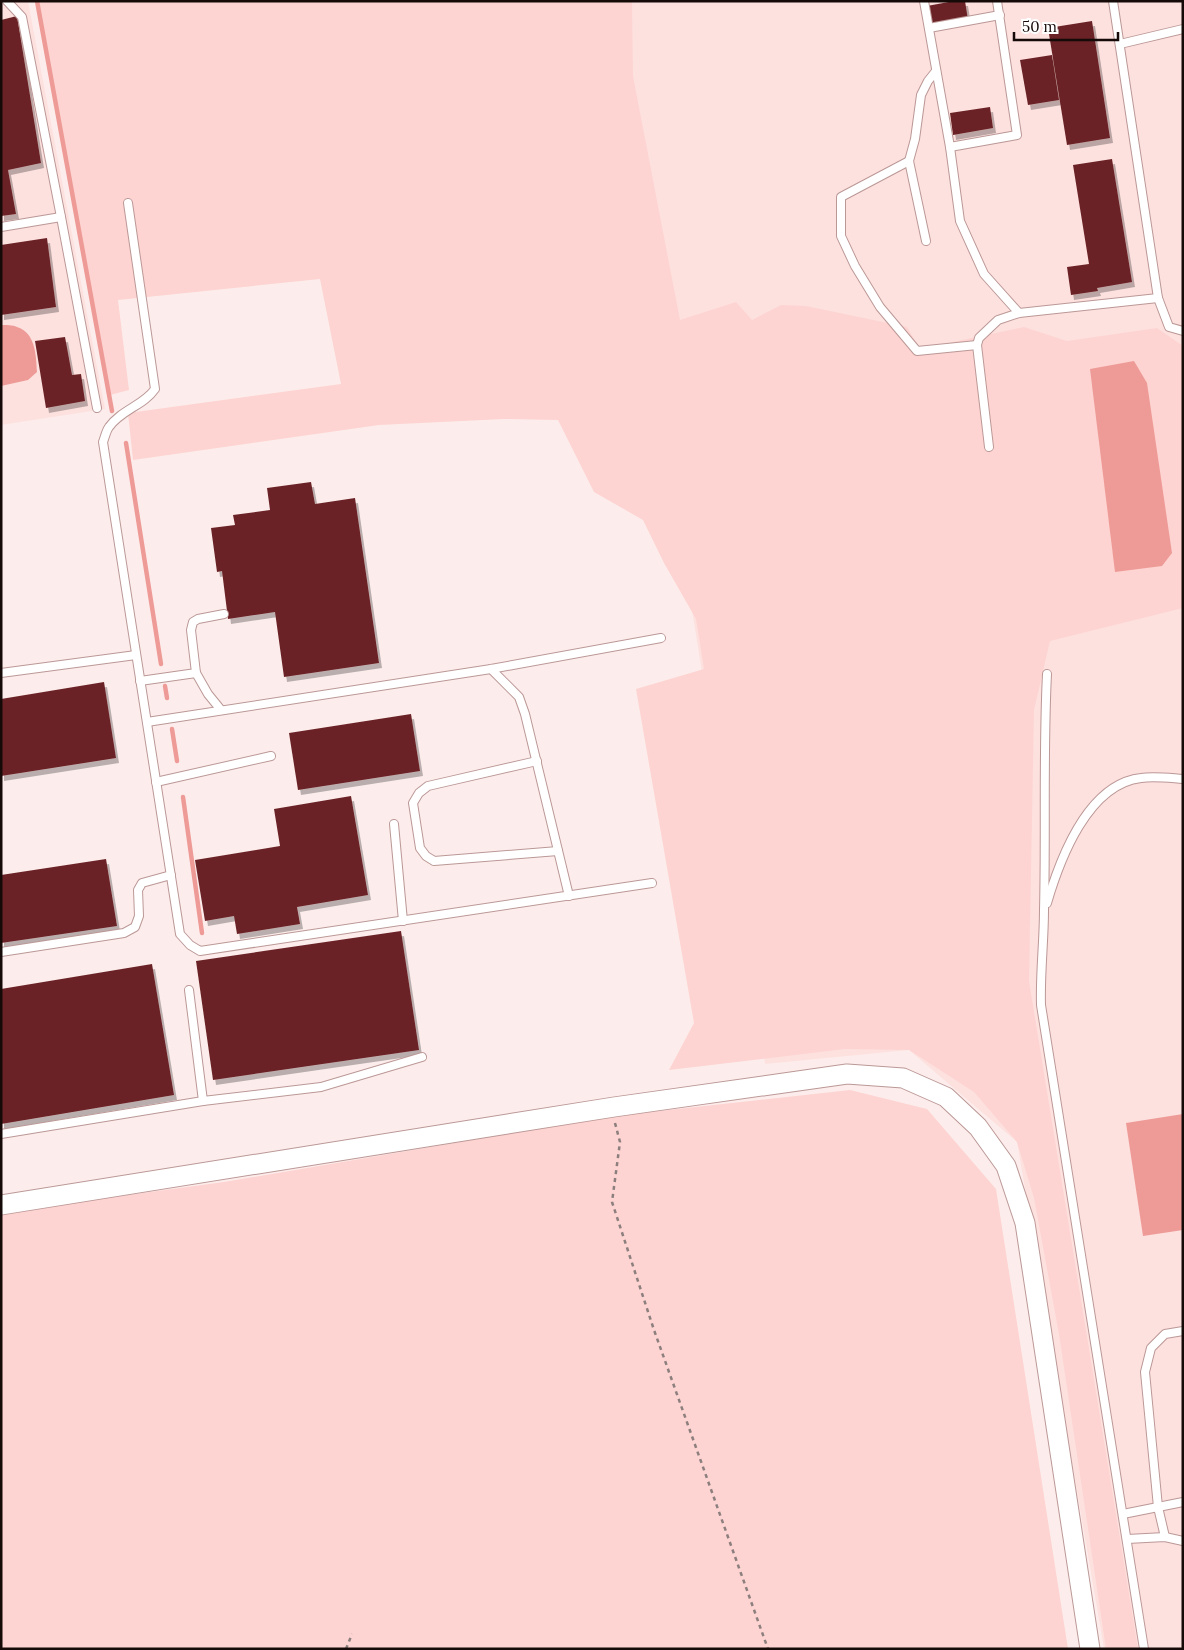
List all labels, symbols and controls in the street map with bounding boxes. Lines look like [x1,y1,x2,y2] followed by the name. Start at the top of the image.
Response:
[1014,10,1118,42] scale bar
[1022,17,1057,36] text: 50 m

